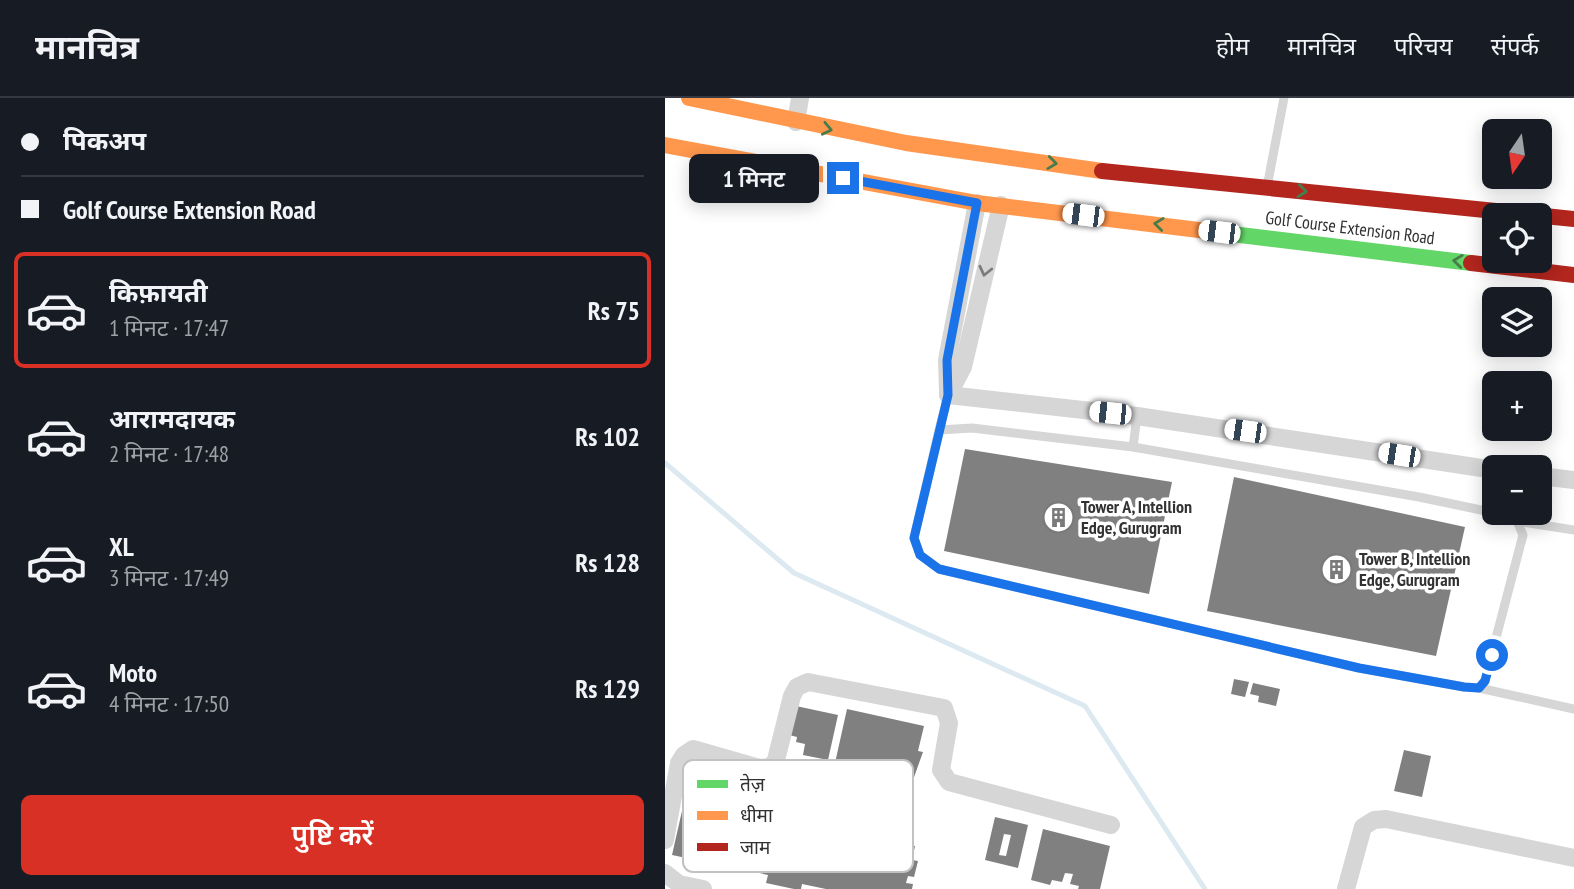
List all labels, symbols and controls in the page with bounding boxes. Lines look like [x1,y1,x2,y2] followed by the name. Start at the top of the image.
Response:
[35,25,139,68] text: मानचित्र
[1216,31,1249,62] text: होम
[1287,31,1356,62] text: मानचित्र
[1394,31,1453,62] text: परिचय
[1491,31,1539,62] text: संपर्क
[1482,119,1552,189] north arrow
[1482,119,1552,525] map controls
[821,120,833,135] one-way arrow
[63,124,146,157] text: पिकअप
[689,154,819,202] callout: 1 मिनट
[1046,156,1058,171] one-way arrow
[827,162,859,194] route end
[723,164,785,193] text: 1 मिनट
[1296,183,1308,198] one-way arrow
[63,193,316,226] text: Golf Course Extension Road
[1061,202,1106,228] car
[1482,203,1552,273] button: locate
[1264,206,1436,249] street label: Golf Course Extension Road
[1153,217,1165,232] one-way arrow
[1197,219,1242,245] car
[1452,254,1463,269] one-way arrow
[979,265,993,277] one-way arrow
[109,276,208,309] text: किफ़ायती
[25,279,88,342] icon: car
[1482,287,1552,357] button: layers
[588,294,640,327] text: Rs 75
[109,313,229,342] text: 1 मिनट · 17:47
[1482,371,1552,441] button: +
[1089,400,1132,426] car
[109,402,235,435] text: आरामदायक
[25,405,88,468] icon: car
[1223,418,1268,444] car
[575,420,640,453] text: Rs 102
[109,439,229,468] text: 2 मिनट · 17:48
[1377,441,1422,469] car
[1482,455,1552,525] button: −
[1081,495,1192,539] place label: Tower A, Intellion Edge, Gurugram
[1041,500,1075,534] building icon: Tower A, Intellion Edge, Gurugram
[109,530,134,563] text: XL
[25,531,88,594] icon: car
[575,546,640,579] text: Rs 128
[1359,547,1470,591] place label: Tower B, Intellion Edge, Gurugram
[1319,552,1353,586] building icon: Tower B, Intellion Edge, Gurugram
[109,563,229,592] text: 3 मिनट · 17:49
[1476,639,1508,671] route start
[109,656,157,689] text: Moto
[25,657,88,720] icon: car
[575,672,640,705] text: Rs 129
[109,689,229,718] text: 4 मिनट · 17:50
[683,760,913,872] legend
[740,772,766,796] text: तेज़
[21,795,644,875] button: पुष्टि करें
[740,803,774,827] text: धीमा
[740,835,771,859] text: जाम

